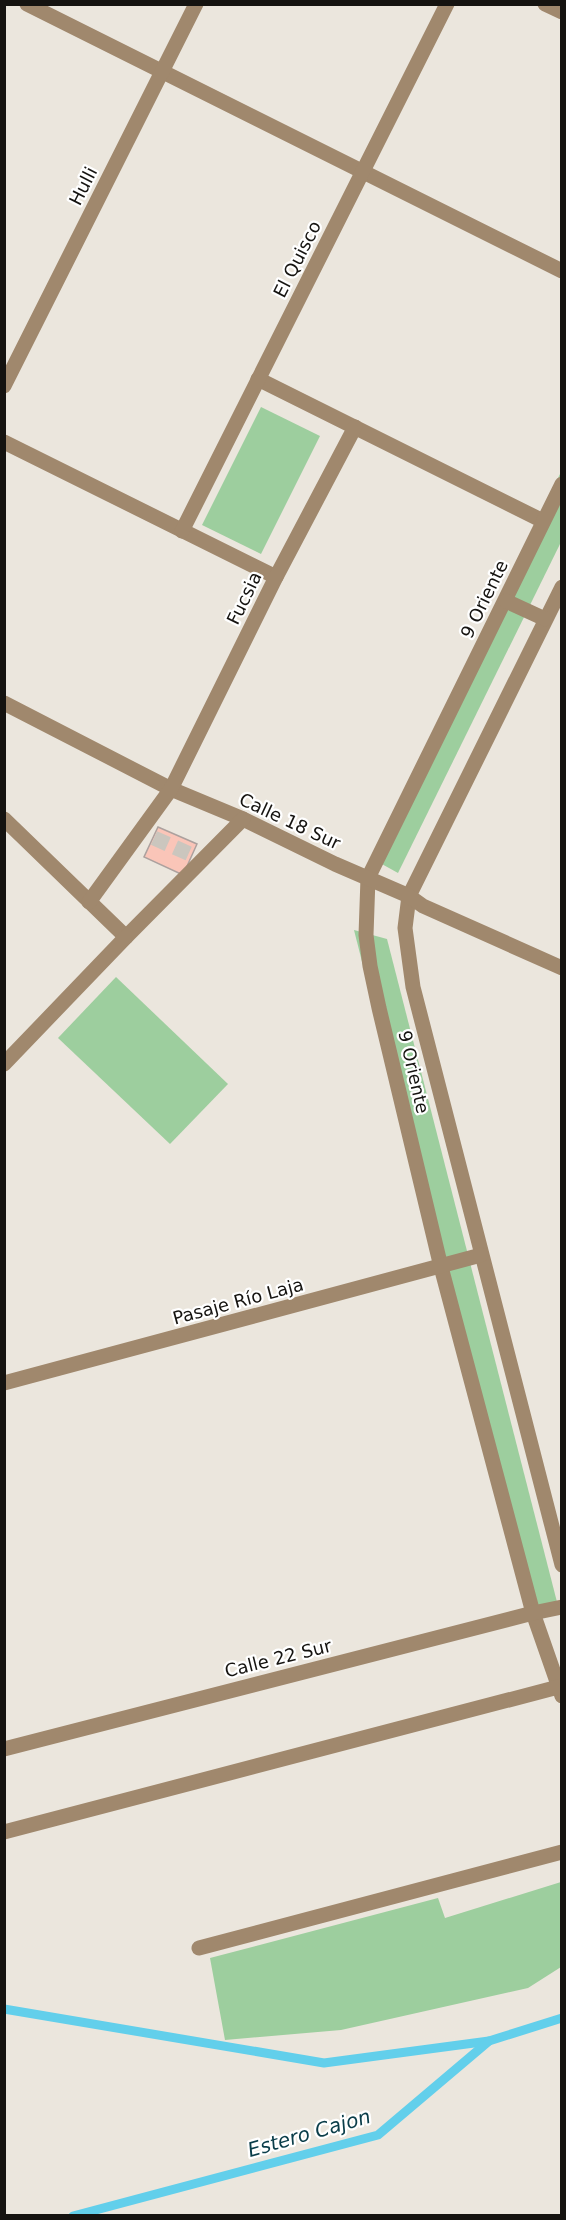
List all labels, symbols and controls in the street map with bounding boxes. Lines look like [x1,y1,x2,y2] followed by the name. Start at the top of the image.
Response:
[65,163,101,209] street label: Hulli
[269,217,325,301] street label: El Quisco
[456,556,512,642] street label: 9 Oriente
[222,568,266,628] street label: Fucsia
[236,788,344,854] street label: Calle 18 Sur
[394,1029,434,1115] street label: 9 Oriente
[170,1273,306,1329] street label: Pasaje Río Laja
[222,1634,334,1681] street label: Calle 22 Sur
[245,2104,373,2162] water label: Estero Cajon

